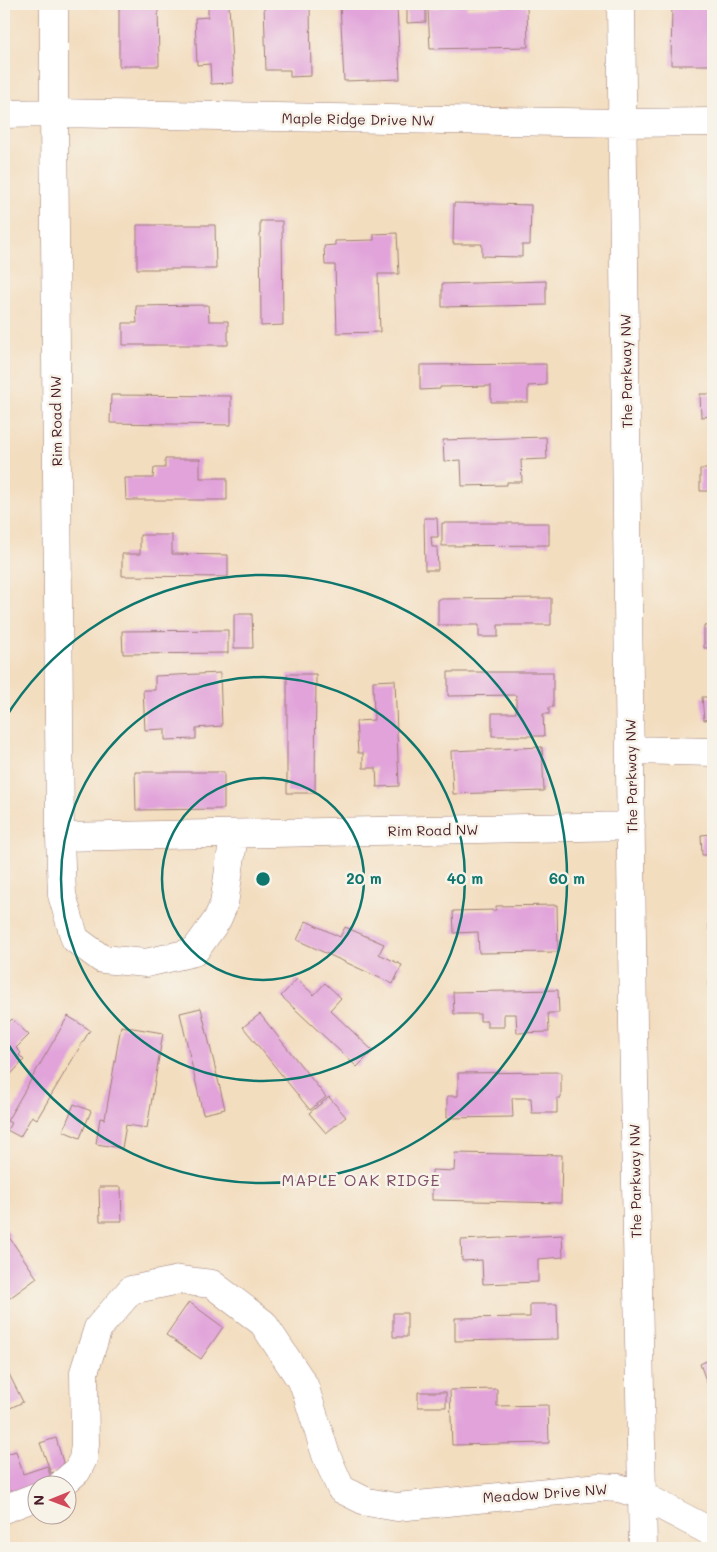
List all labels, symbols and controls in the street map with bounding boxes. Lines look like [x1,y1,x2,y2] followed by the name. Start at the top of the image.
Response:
[282,108,434,130] street label: Maple Ridge Drive NW
[616,314,636,428] street label: The Parkway NW
[46,375,66,467] street label: Rim Road NW
[621,719,641,833] street label: The Parkway NW
[387,820,479,840] street label: Rim Road NW
[346,868,382,888] text: 20 m
[447,868,483,888] text: 40 m
[549,868,585,888] text: 60 m
[254,870,272,888] centre of rings
[625,1124,645,1238] street label: The Parkway NW
[281,1169,441,1190] district label: MAPLE OAK RIDGE
[28,1474,78,1524] north arrow
[482,1479,608,1507] street label: Meadow Drive NW
[29,1495,48,1506] text: N

